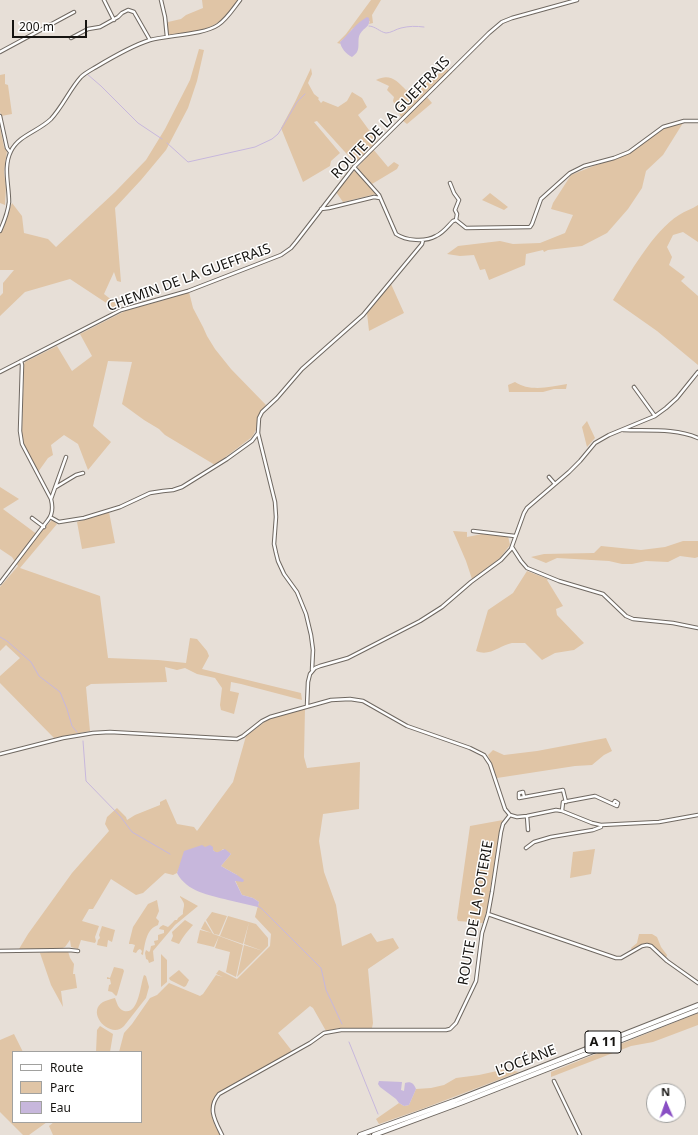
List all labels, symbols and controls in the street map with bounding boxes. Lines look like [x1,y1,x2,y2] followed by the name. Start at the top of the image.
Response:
[14,12,89,38] scale bar
[19,18,54,35] text: 200 m
[328,53,454,183] street label: ROUTE DE LA GUEFFRAIS
[105,241,273,315] street label: CHEMIN DE LA GUEFFRAIS
[455,839,497,987] street label: ROUTE DE LA POTERIE
[585,1031,621,1053] road number: A 11
[493,1042,559,1080] street label: L’OCÉANE
[12,1051,142,1123] legend
[50,1059,83,1076] text: Route
[50,1079,74,1096] text: Parc
[646,1083,686,1123] north arrow
[661,1084,670,1099] text: N
[50,1099,71,1116] text: Eau

